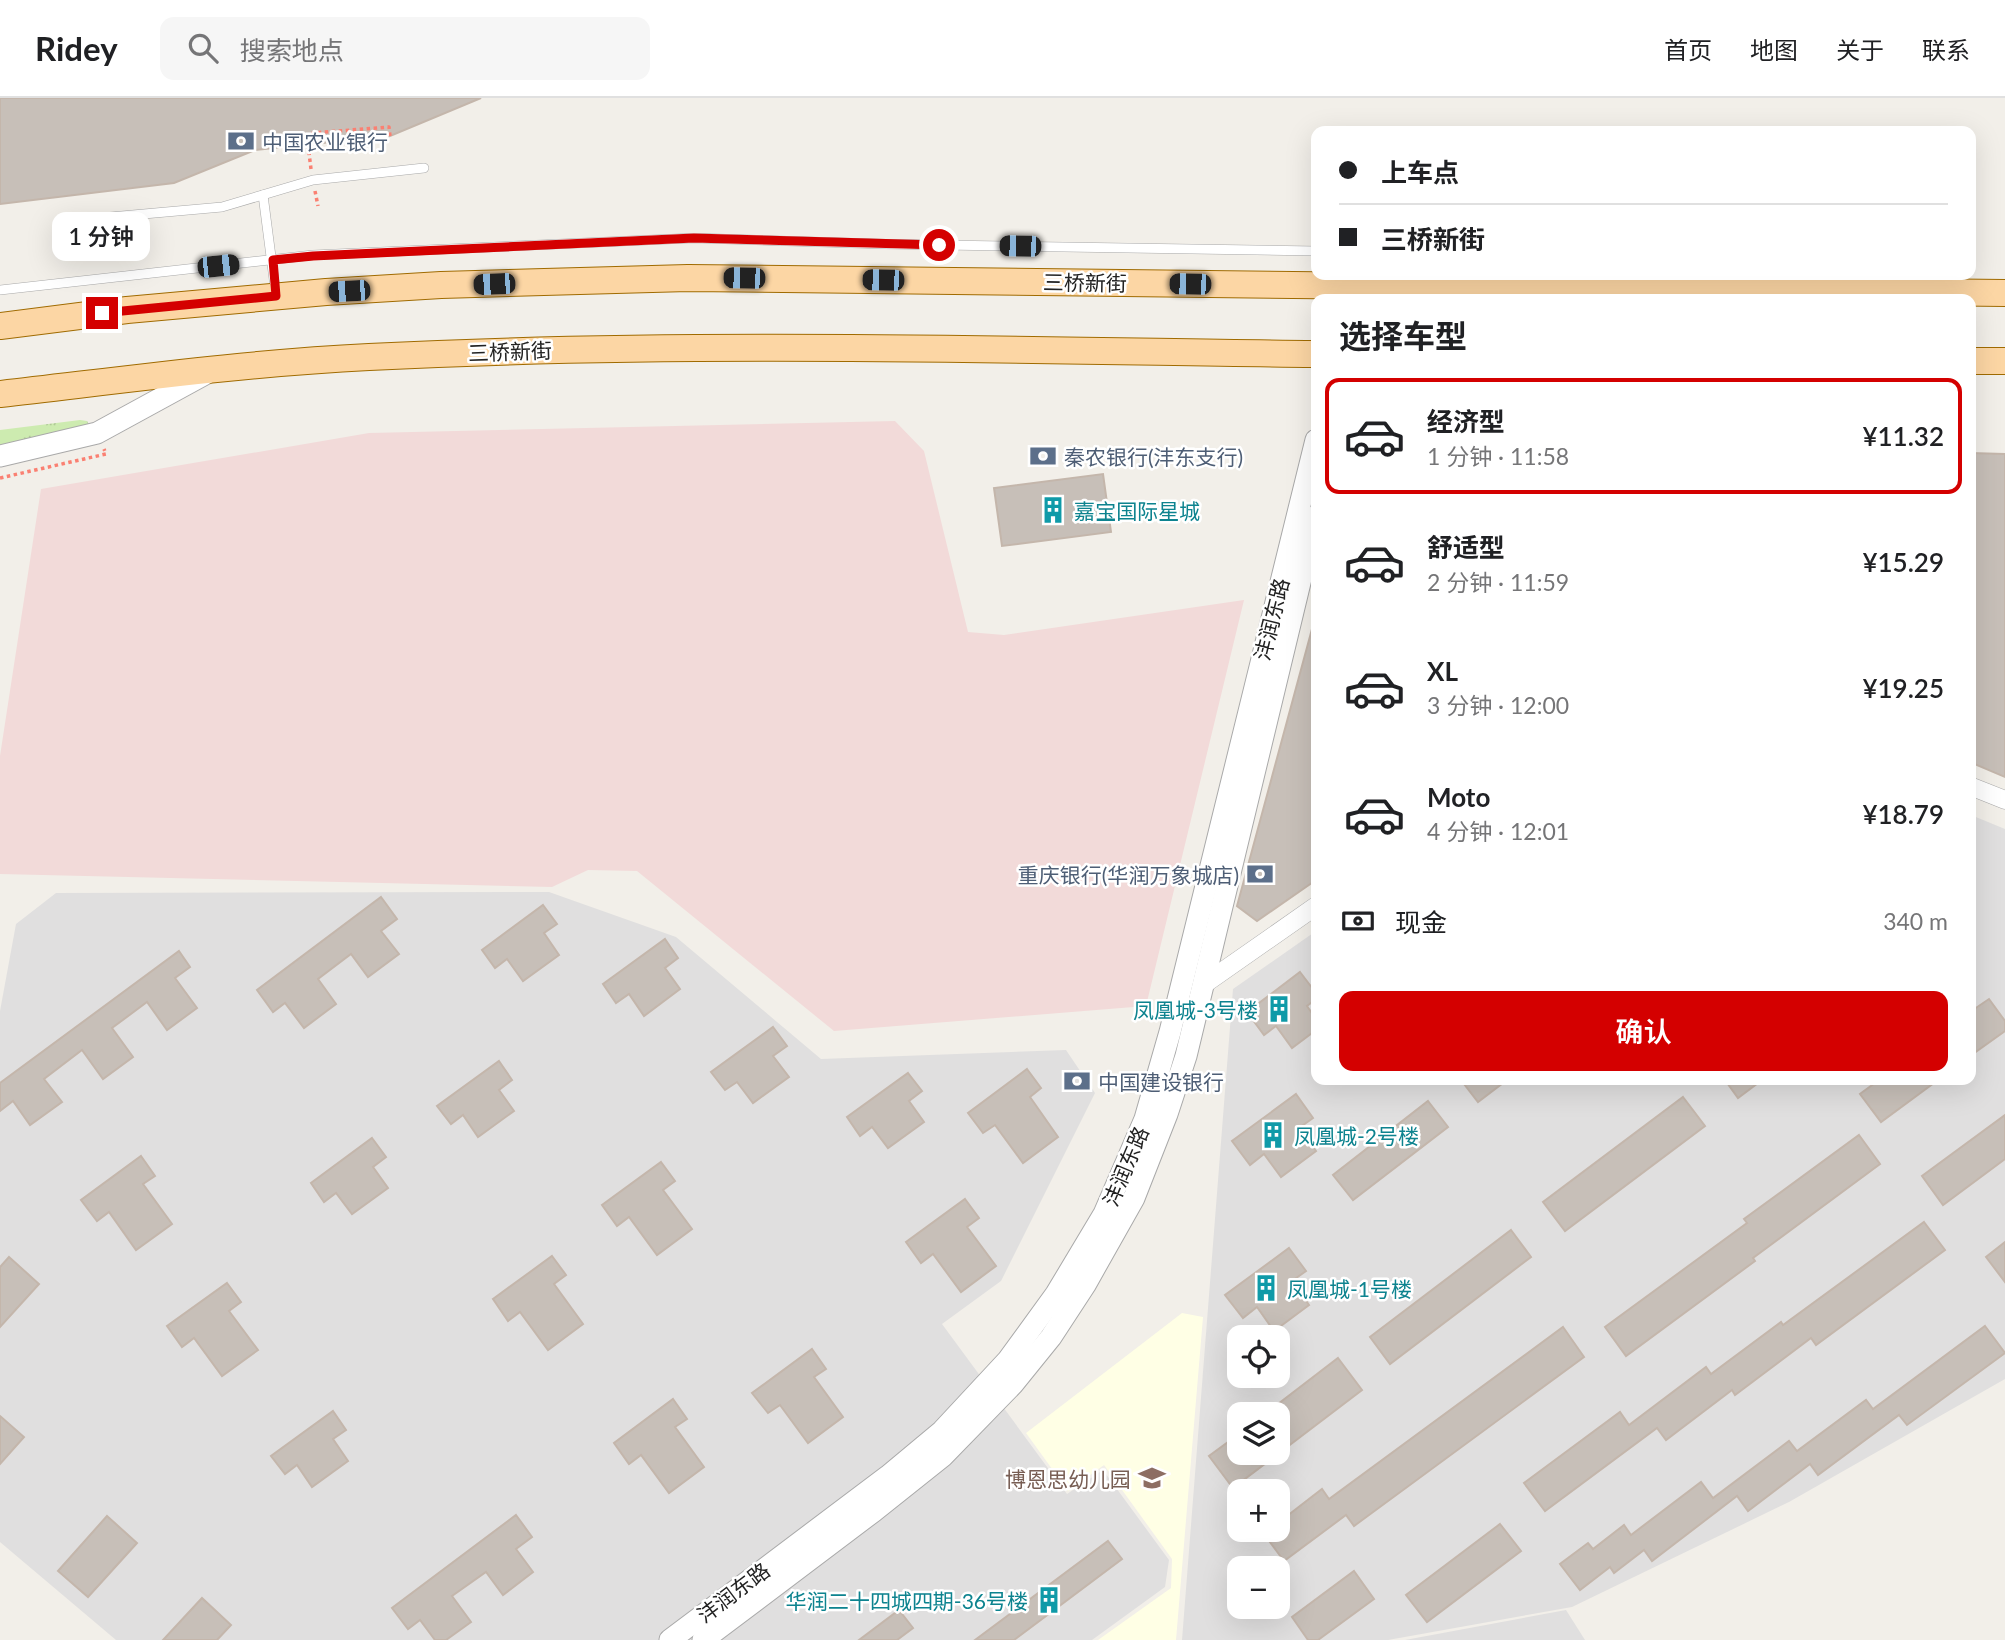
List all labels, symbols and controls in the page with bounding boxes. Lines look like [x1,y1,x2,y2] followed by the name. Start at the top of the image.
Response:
[160,17,650,80] search box
[35,28,118,68] text: Ridey
[184,29,222,67] icon: search
[240,34,344,66] text: 搜索地点
[1664,35,1712,64] text: 首页
[1750,35,1798,64] text: 地图
[1836,35,1884,64] text: 关于
[1922,35,1970,64] text: 联系
[226,126,256,156] bank icon: 中国农业银行
[262,129,388,154] place label: 中国农业银行
[1381,156,1459,188] text: 上车点
[53,212,151,260] callout: 1 分钟
[68,222,134,250] text: 1 分钟
[1381,223,1485,255] text: 三桥新街
[923,229,955,261] route start
[999,235,1042,257] car
[197,253,240,279] car
[723,267,766,289] car
[862,269,905,291] car
[1043,269,1127,295] street label: 三桥新街
[473,273,516,295] car
[1169,273,1212,295] car
[328,279,371,303] car
[86,297,118,329] route end
[1339,316,1467,355] text: 选择车型
[468,337,552,365] street label: 三桥新街
[1343,405,1406,468] icon: car
[1427,405,1505,437] text: 经济型
[1862,420,1944,452] text: ¥11.32
[1028,441,1058,471] bank icon: 秦农银行(沣东支行)
[1427,442,1569,470] text: 1 分钟 · 11:58
[1064,444,1243,469] place label: 秦农银行(沣东支行)
[1038,495,1068,525] building icon: 嘉宝国际星城
[1074,498,1200,523] place label: 嘉宝国际星城
[1343,531,1406,594] icon: car
[1427,531,1505,563] text: 舒适型
[1862,546,1944,578] text: ¥15.29
[1427,568,1569,596] text: 2 分钟 · 11:59
[1249,575,1293,663] street label: 沣润东路
[1427,655,1458,687] text: XL
[1343,657,1406,720] icon: car
[1862,672,1944,704] text: ¥19.25
[1427,691,1569,719] text: 3 分钟 · 12:00
[1427,781,1490,813] text: Moto
[1343,783,1406,846] icon: car
[1862,798,1944,830] text: ¥18.79
[1427,817,1569,845] text: 4 分钟 · 12:01
[1245,859,1275,889] bank icon: 重庆银行(华润万象城店)
[1018,862,1239,887] place label: 重庆银行(华润万象城店)
[1339,902,1377,940] icon: cash
[1395,906,1447,938] text: 现金
[1883,907,1948,935] text: 340 m
[1339,991,1948,1071] button: 确认
[1264,994,1294,1024] building icon: 凤凰城-3号楼
[1133,997,1258,1022] place label: 凤凰城-3号楼
[1062,1066,1092,1096] bank icon: 中国建设银行
[1098,1069,1224,1094] place label: 中国建设银行
[1258,1120,1288,1150] building icon: 凤凰城-2号楼
[1097,1122,1153,1210] street label: 沣润东路
[1294,1123,1419,1148] place label: 凤凰城-2号楼
[1251,1273,1281,1303] building icon: 凤凰城-1号楼
[1287,1276,1412,1301] place label: 凤凰城-1号楼
[1227,1325,1290,1619] map controls
[1227,1325,1290,1388] button: locate
[1227,1402,1290,1465] button: layers
[1137,1463,1167,1493] school or university icon: 博恩思幼儿园
[1005,1466,1131,1491] place label: 博恩思幼儿园
[1227,1479,1290,1542] button: +
[1227,1556,1290,1619] button: −
[692,1557,774,1627] street label: 沣润东路
[1034,1585,1064,1615] building icon: 华润二十四城四期-36号楼
[786,1588,1028,1613] place label: 华润二十四城四期-36号楼

